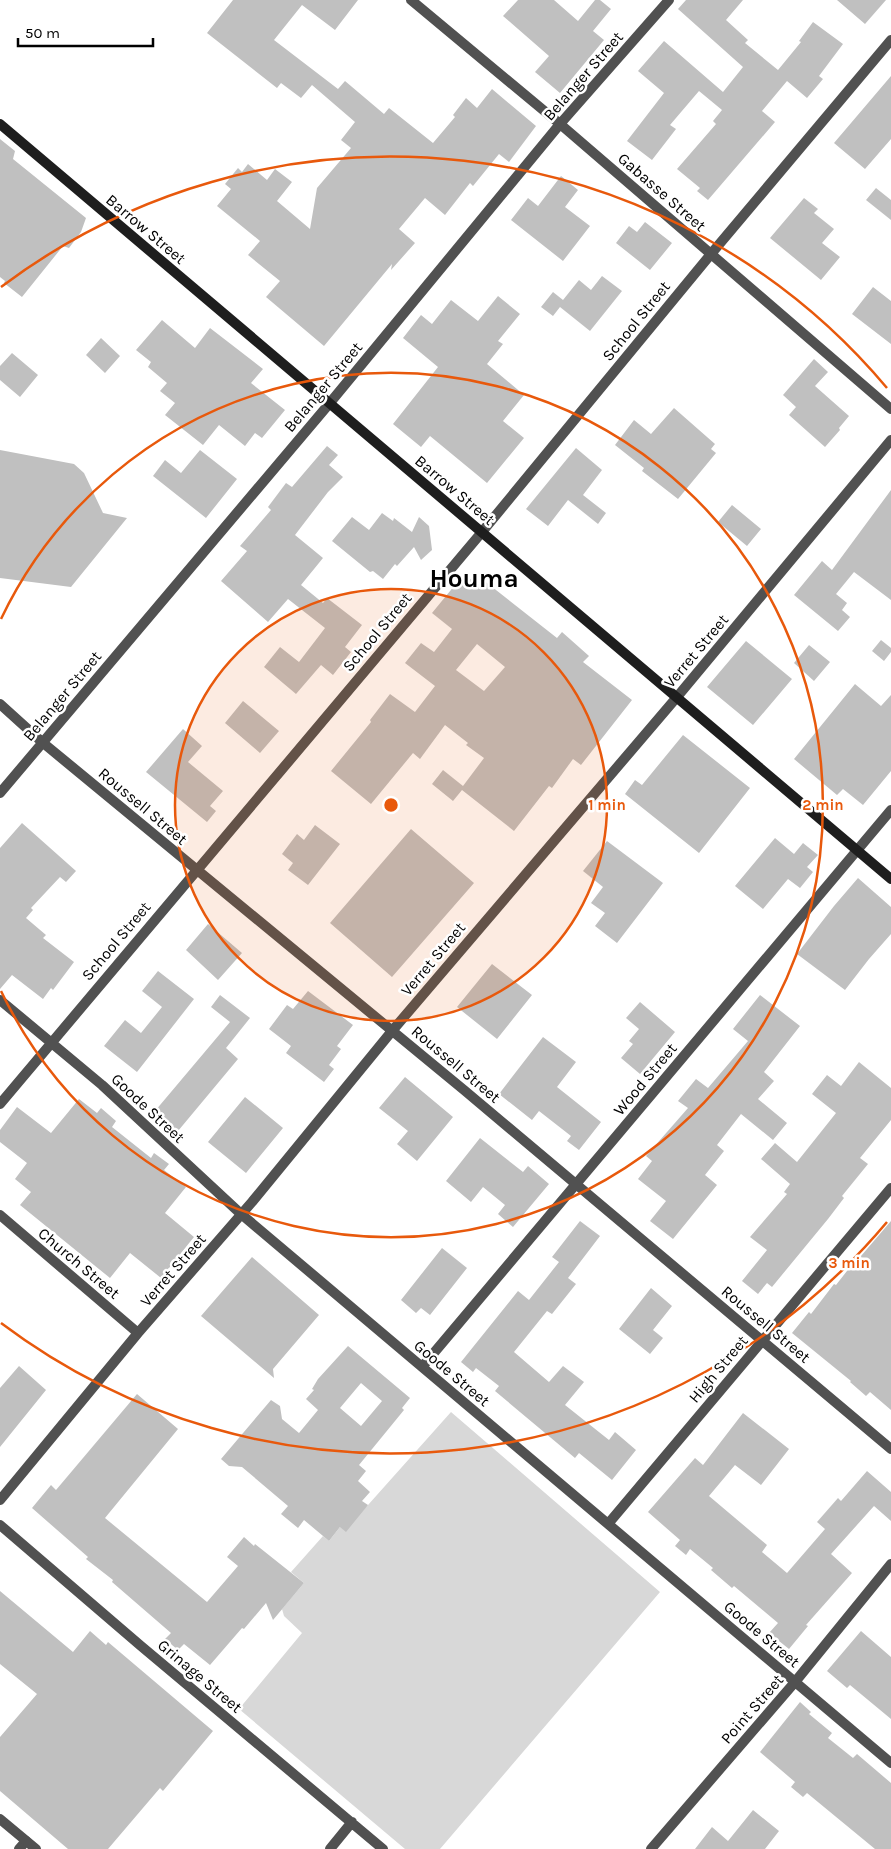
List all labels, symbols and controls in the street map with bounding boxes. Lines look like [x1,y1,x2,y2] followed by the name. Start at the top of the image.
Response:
[18,15,152,47] scale bar
[25,24,60,42] text: 50 m
[539,28,627,124] street label: Belanger Street
[614,149,710,235] street label: Gabasse Street
[102,190,190,268] street label: Barrow Street
[598,277,674,365] street label: School Street
[280,338,366,436] street label: Belanger Street
[411,451,499,529] street label: Barrow Street
[429,563,519,594] district label: Houma
[338,589,416,675] street label: School Street
[660,610,732,692] street label: Verret Street
[19,647,105,745] street label: Belanger Street
[95,763,191,849] street label: Roussell Street
[382,796,400,814] centre of rings
[588,796,626,814] text: 1 min
[802,796,844,814] text: 2 min
[77,898,155,984] street label: School Street
[397,918,469,1000] street label: Verret Street
[408,1021,504,1107] street label: Roussell Street
[609,1039,681,1119] street label: Wood Street
[107,1069,189,1147] street label: Goode Street
[34,1223,124,1303] street label: Church Street
[136,1230,210,1310] street label: Verret Street
[828,1254,870,1272] text: 3 min
[718,1281,814,1367] street label: Roussell Street
[684,1332,752,1406] street label: High Street
[410,1336,494,1410] street label: Goode Street
[720,1597,804,1671] street label: Goode Street
[154,1635,246,1717] street label: Grinage Street
[717,1670,787,1748] street label: Point Street

